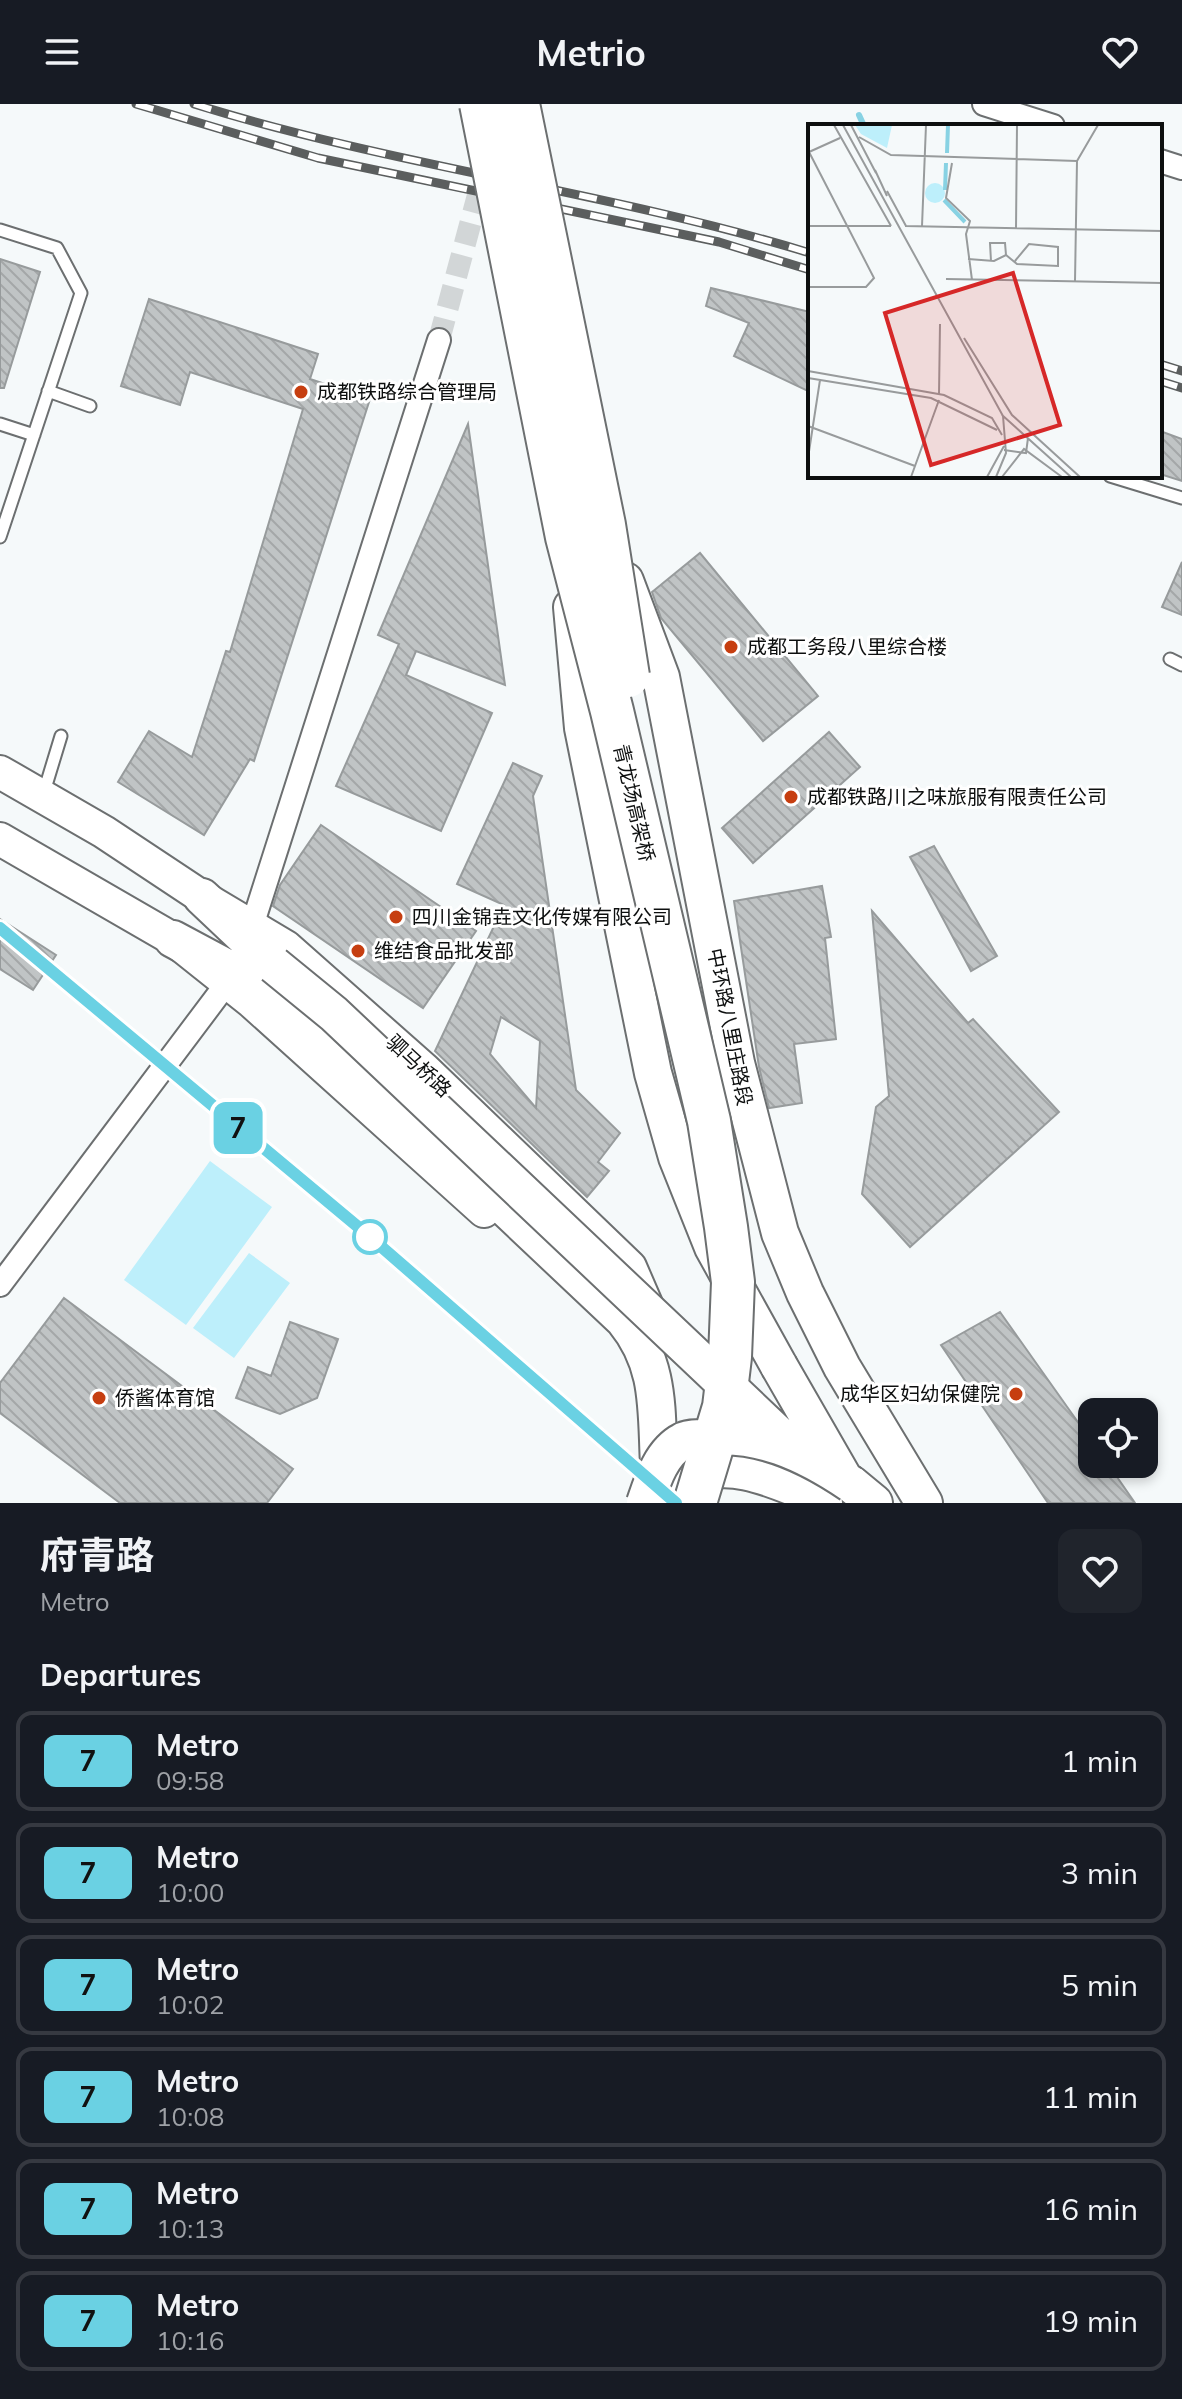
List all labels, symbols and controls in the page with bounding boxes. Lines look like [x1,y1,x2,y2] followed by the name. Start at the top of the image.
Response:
[40,30,84,74] icon: menu
[536,30,646,75] text: Metrio
[1098,30,1142,74] icon: heart
[808,124,1162,478] inset map
[317,379,497,404] place label: 成都铁路综合管理局
[292,383,310,401] marker: 成都铁路综合管理局
[747,634,947,659] place label: 成都工务段八里综合楼
[722,638,740,656] marker: 成都工务段八里综合楼
[609,742,660,864] street label: 青龙场高架桥
[807,784,1107,809] place label: 成都铁路川之味旅服有限责任公司
[782,788,800,806] marker: 成都铁路川之味旅服有限责任公司
[412,904,672,929] place label: 四川金锦垚文化传媒有限公司
[387,908,405,926] marker: 四川金锦垚文化传媒有限公司
[374,938,514,963] place label: 维结食品批发部
[349,942,367,960] marker: 维结食品批发部
[703,946,758,1108] street label: 中环路八里庄路段
[382,1029,457,1102] street label: 驷马桥路
[212,1102,264,1154] line badge: 7
[230,1110,246,1145] text: 7
[353,1220,387,1254] unlabelled marker
[840,1381,1000,1406] place label: 成华区妇幼保健院
[115,1385,215,1410] place label: 侨酱体育馆
[1007,1385,1025,1403] marker: 成华区妇幼保健院
[90,1389,108,1407] marker: 侨酱体育馆
[1078,1398,1158,1478] map controls
[1078,1398,1158,1478] button: locate
[1058,1529,1142,1613] button: heart
[40,1531,154,1579] text: 府青路
[40,1585,110,1618] text: Metro
[40,1656,201,1694] text: Departures
[156,1726,239,1764] text: Metro
[1061,1742,1138,1780] text: 1 min
[80,1743,96,1778] text: 7
[156,1764,224,1797] text: 09:58
[156,1838,239,1876] text: Metro
[1061,1854,1138,1892] text: 3 min
[80,1855,96,1890] text: 7
[156,1876,224,1909] text: 10:00
[156,1950,239,1988] text: Metro
[1061,1966,1138,2004] text: 5 min
[80,1967,96,2002] text: 7
[156,1988,224,2021] text: 10:02
[156,2062,239,2100] text: Metro
[1043,2078,1138,2116] text: 11 min
[80,2079,96,2114] text: 7
[156,2100,224,2133] text: 10:08
[156,2174,239,2212] text: Metro
[1043,2190,1138,2228] text: 16 min
[80,2191,96,2226] text: 7
[156,2212,224,2245] text: 10:13
[156,2286,239,2324] text: Metro
[1043,2302,1138,2340] text: 19 min
[80,2303,96,2338] text: 7
[156,2324,224,2357] text: 10:16

